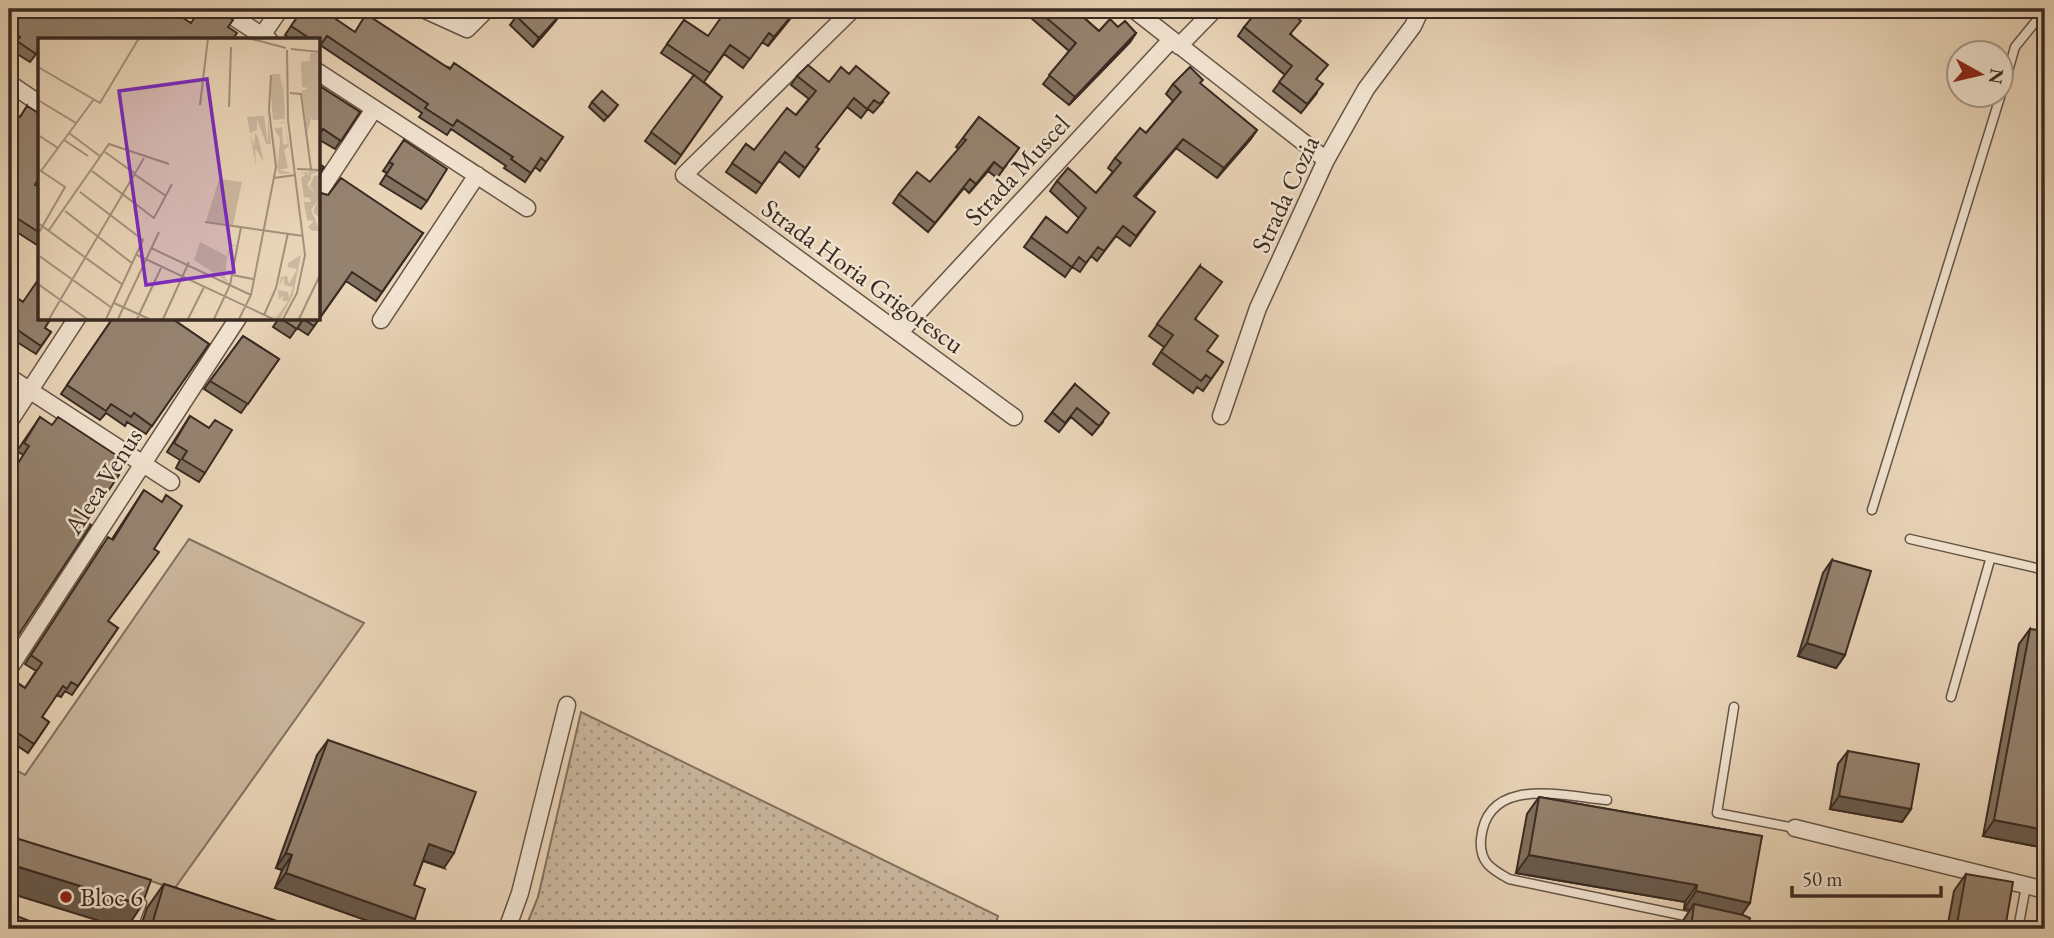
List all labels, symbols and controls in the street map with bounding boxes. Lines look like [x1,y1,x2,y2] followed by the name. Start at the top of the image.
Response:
[38,38,320,320] inset map
[1946,38,2016,108] north arrow
[1983,67,2010,86] text: N
[957,107,1077,233] street label: Strada Muscel
[1243,129,1327,258] street label: Strada Cozia
[755,191,971,361] street label: Strada Horia Grigorescu
[55,421,150,542] street label: Aleea Venus
[1792,854,1940,898] scale bar
[1802,865,1843,892] text: 50 m
[80,880,143,914] place label: Bloc 6
[58,889,74,905] marker: Bloc 6

